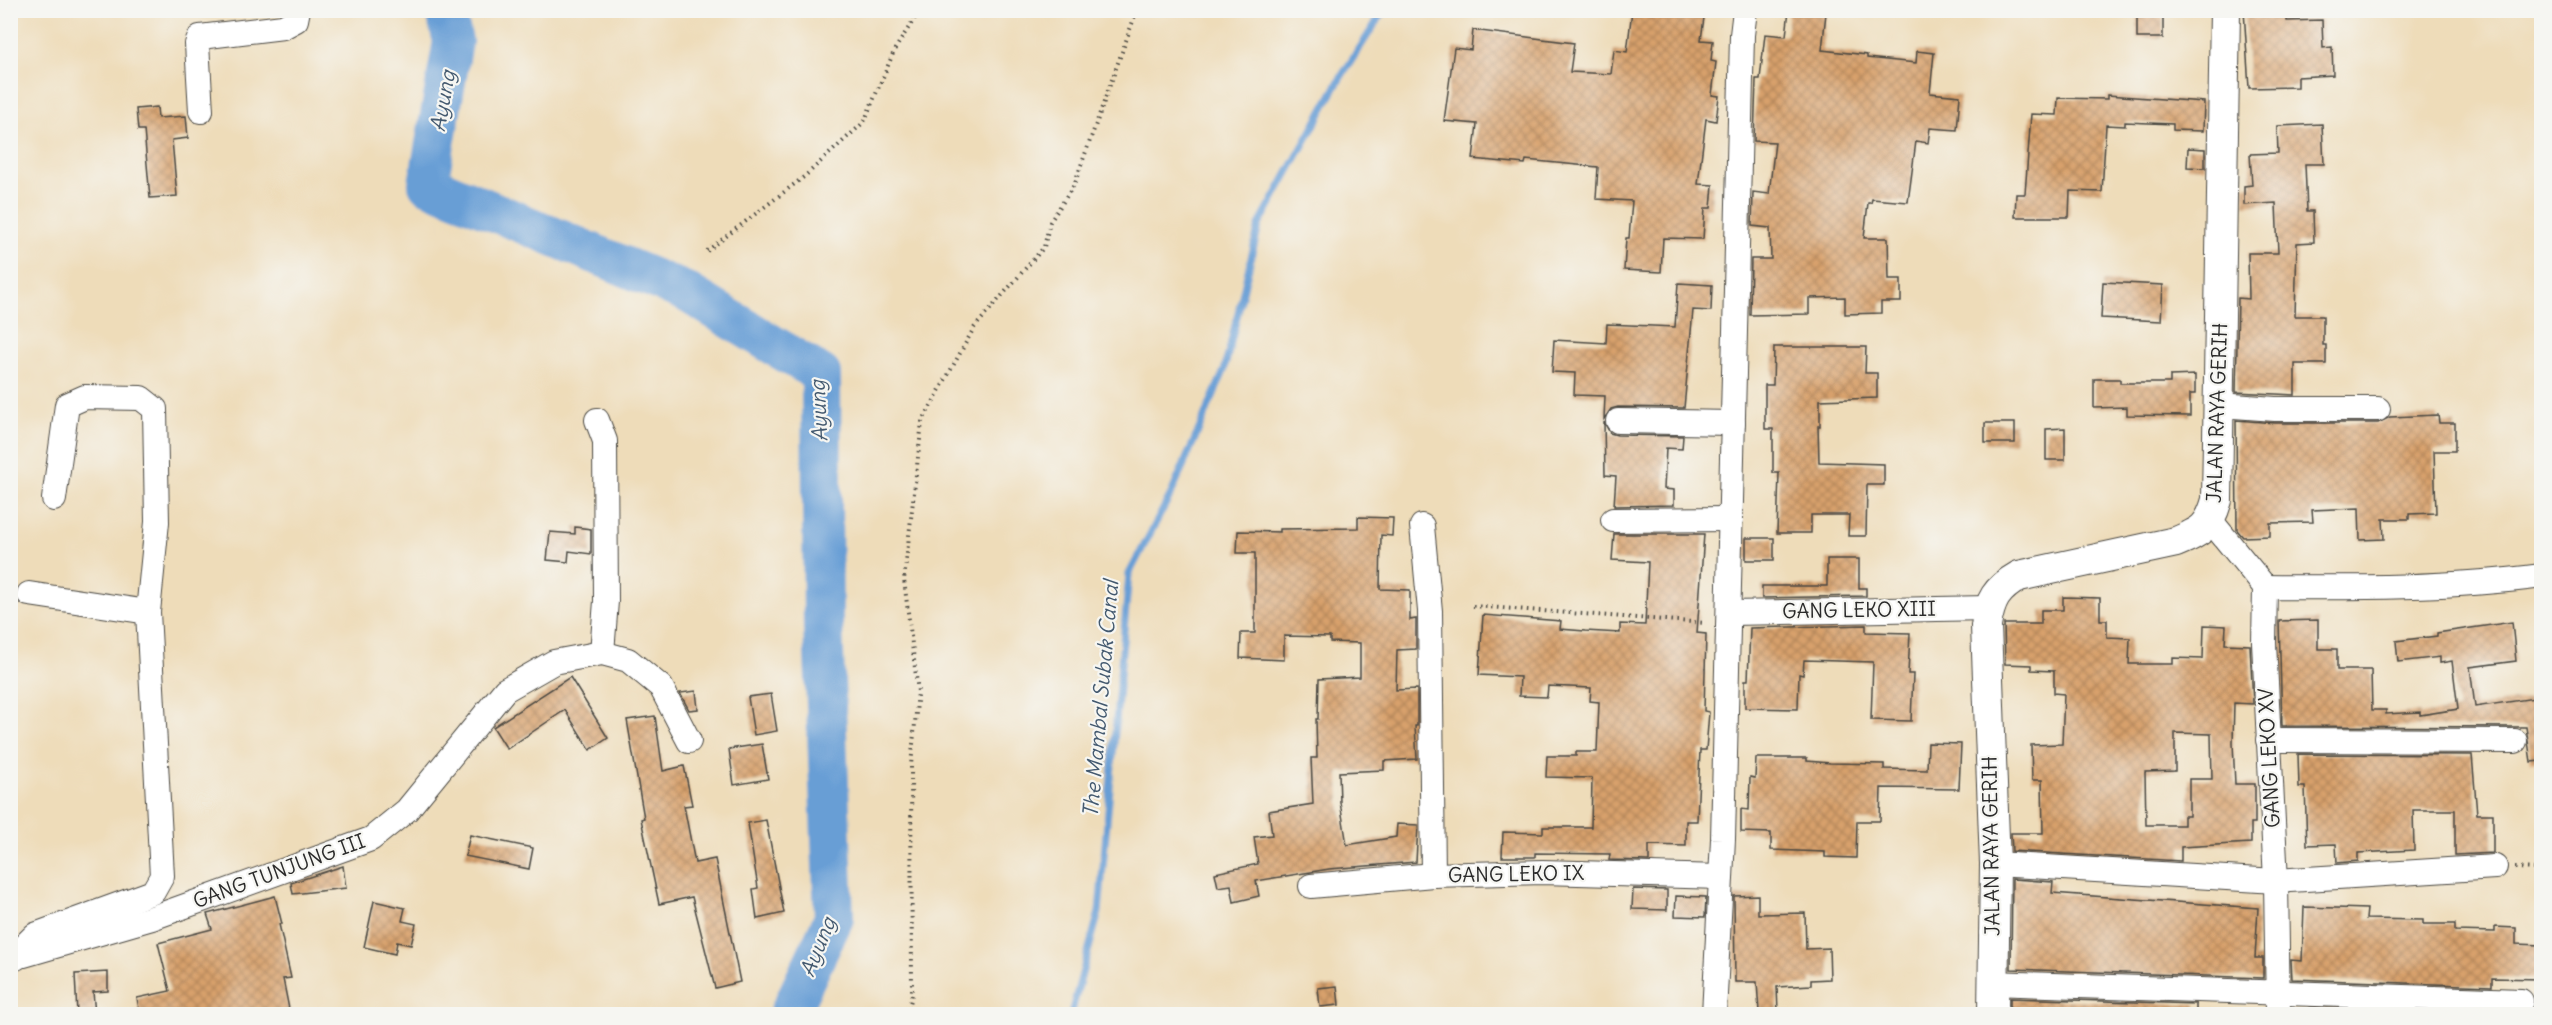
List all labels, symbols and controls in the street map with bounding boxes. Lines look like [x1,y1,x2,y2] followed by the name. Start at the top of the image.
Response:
[424,67,461,134] water label: Ayung
[2201,323,2232,503] street label: JALAN RAYA GERIH
[803,378,834,442] water label: Ayung
[1077,576,1125,819] water label: The Mambal Subak Canal
[1782,596,1936,623] street label: GANG LEKO XIII
[2252,687,2285,829] street label: GANG LEKO XV
[1976,756,2005,936] street label: JALAN RAYA GERIH
[189,828,368,913] street label: GANG TUNJUNG III
[1448,860,1585,887] street label: GANG LEKO IX
[793,912,842,980] water label: Ayung

